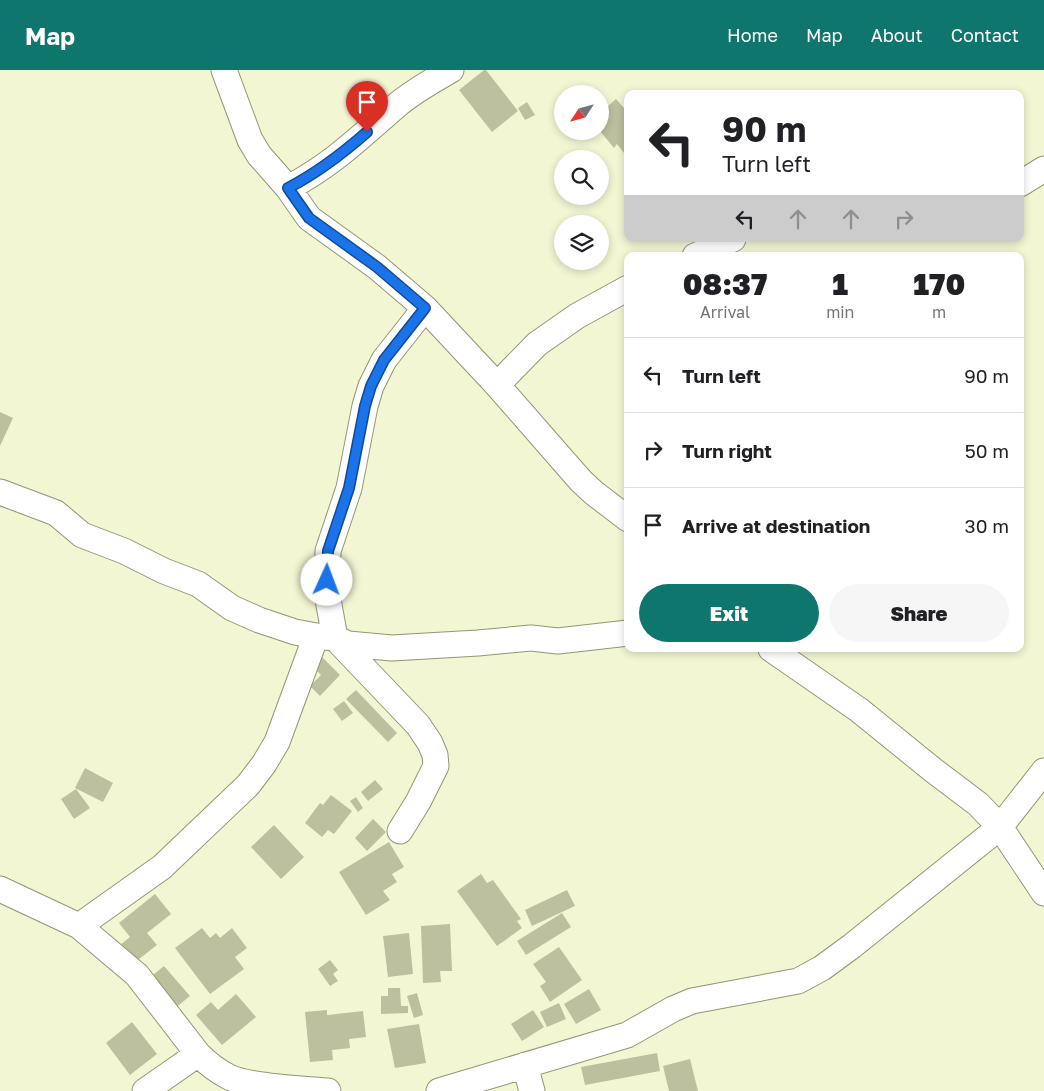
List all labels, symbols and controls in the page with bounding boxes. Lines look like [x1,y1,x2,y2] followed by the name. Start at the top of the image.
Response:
[25,21,75,50] text: Map
[727,24,778,46] text: Home
[806,24,843,46] text: Map
[871,24,923,46] text: About
[951,24,1019,46] text: Contact
[346,81,388,132] pin
[554,85,609,140] north arrow
[554,85,609,270] map controls
[353,88,381,116] icon: arrive
[722,108,806,150] text: 90 m
[639,110,704,175] icon: left
[554,150,609,205] button: search
[722,150,811,177] text: Turn left
[731,205,759,233] icon: left
[784,205,812,233] icon: ahead
[837,205,865,233] icon: ahead
[890,205,918,233] icon: right
[554,215,609,270] button: layers
[683,266,767,302] text: 08:37
[832,266,848,302] text: 1
[913,266,965,302] text: 170
[700,302,750,322] text: Arrival
[826,302,854,322] text: min
[932,302,946,322] text: m
[639,361,667,389] icon: left
[682,364,761,387] text: Turn left
[964,364,1009,387] text: 90 m
[639,436,667,464] icon: right
[682,439,772,462] text: Turn right
[965,439,1009,462] text: 50 m
[639,511,667,539] icon: arrive
[682,514,870,537] text: Arrive at destination
[965,514,1009,537] text: 30 m
[300,553,352,605] position arrow
[639,584,819,642] button: Exit
[829,584,1009,642] button: Share

